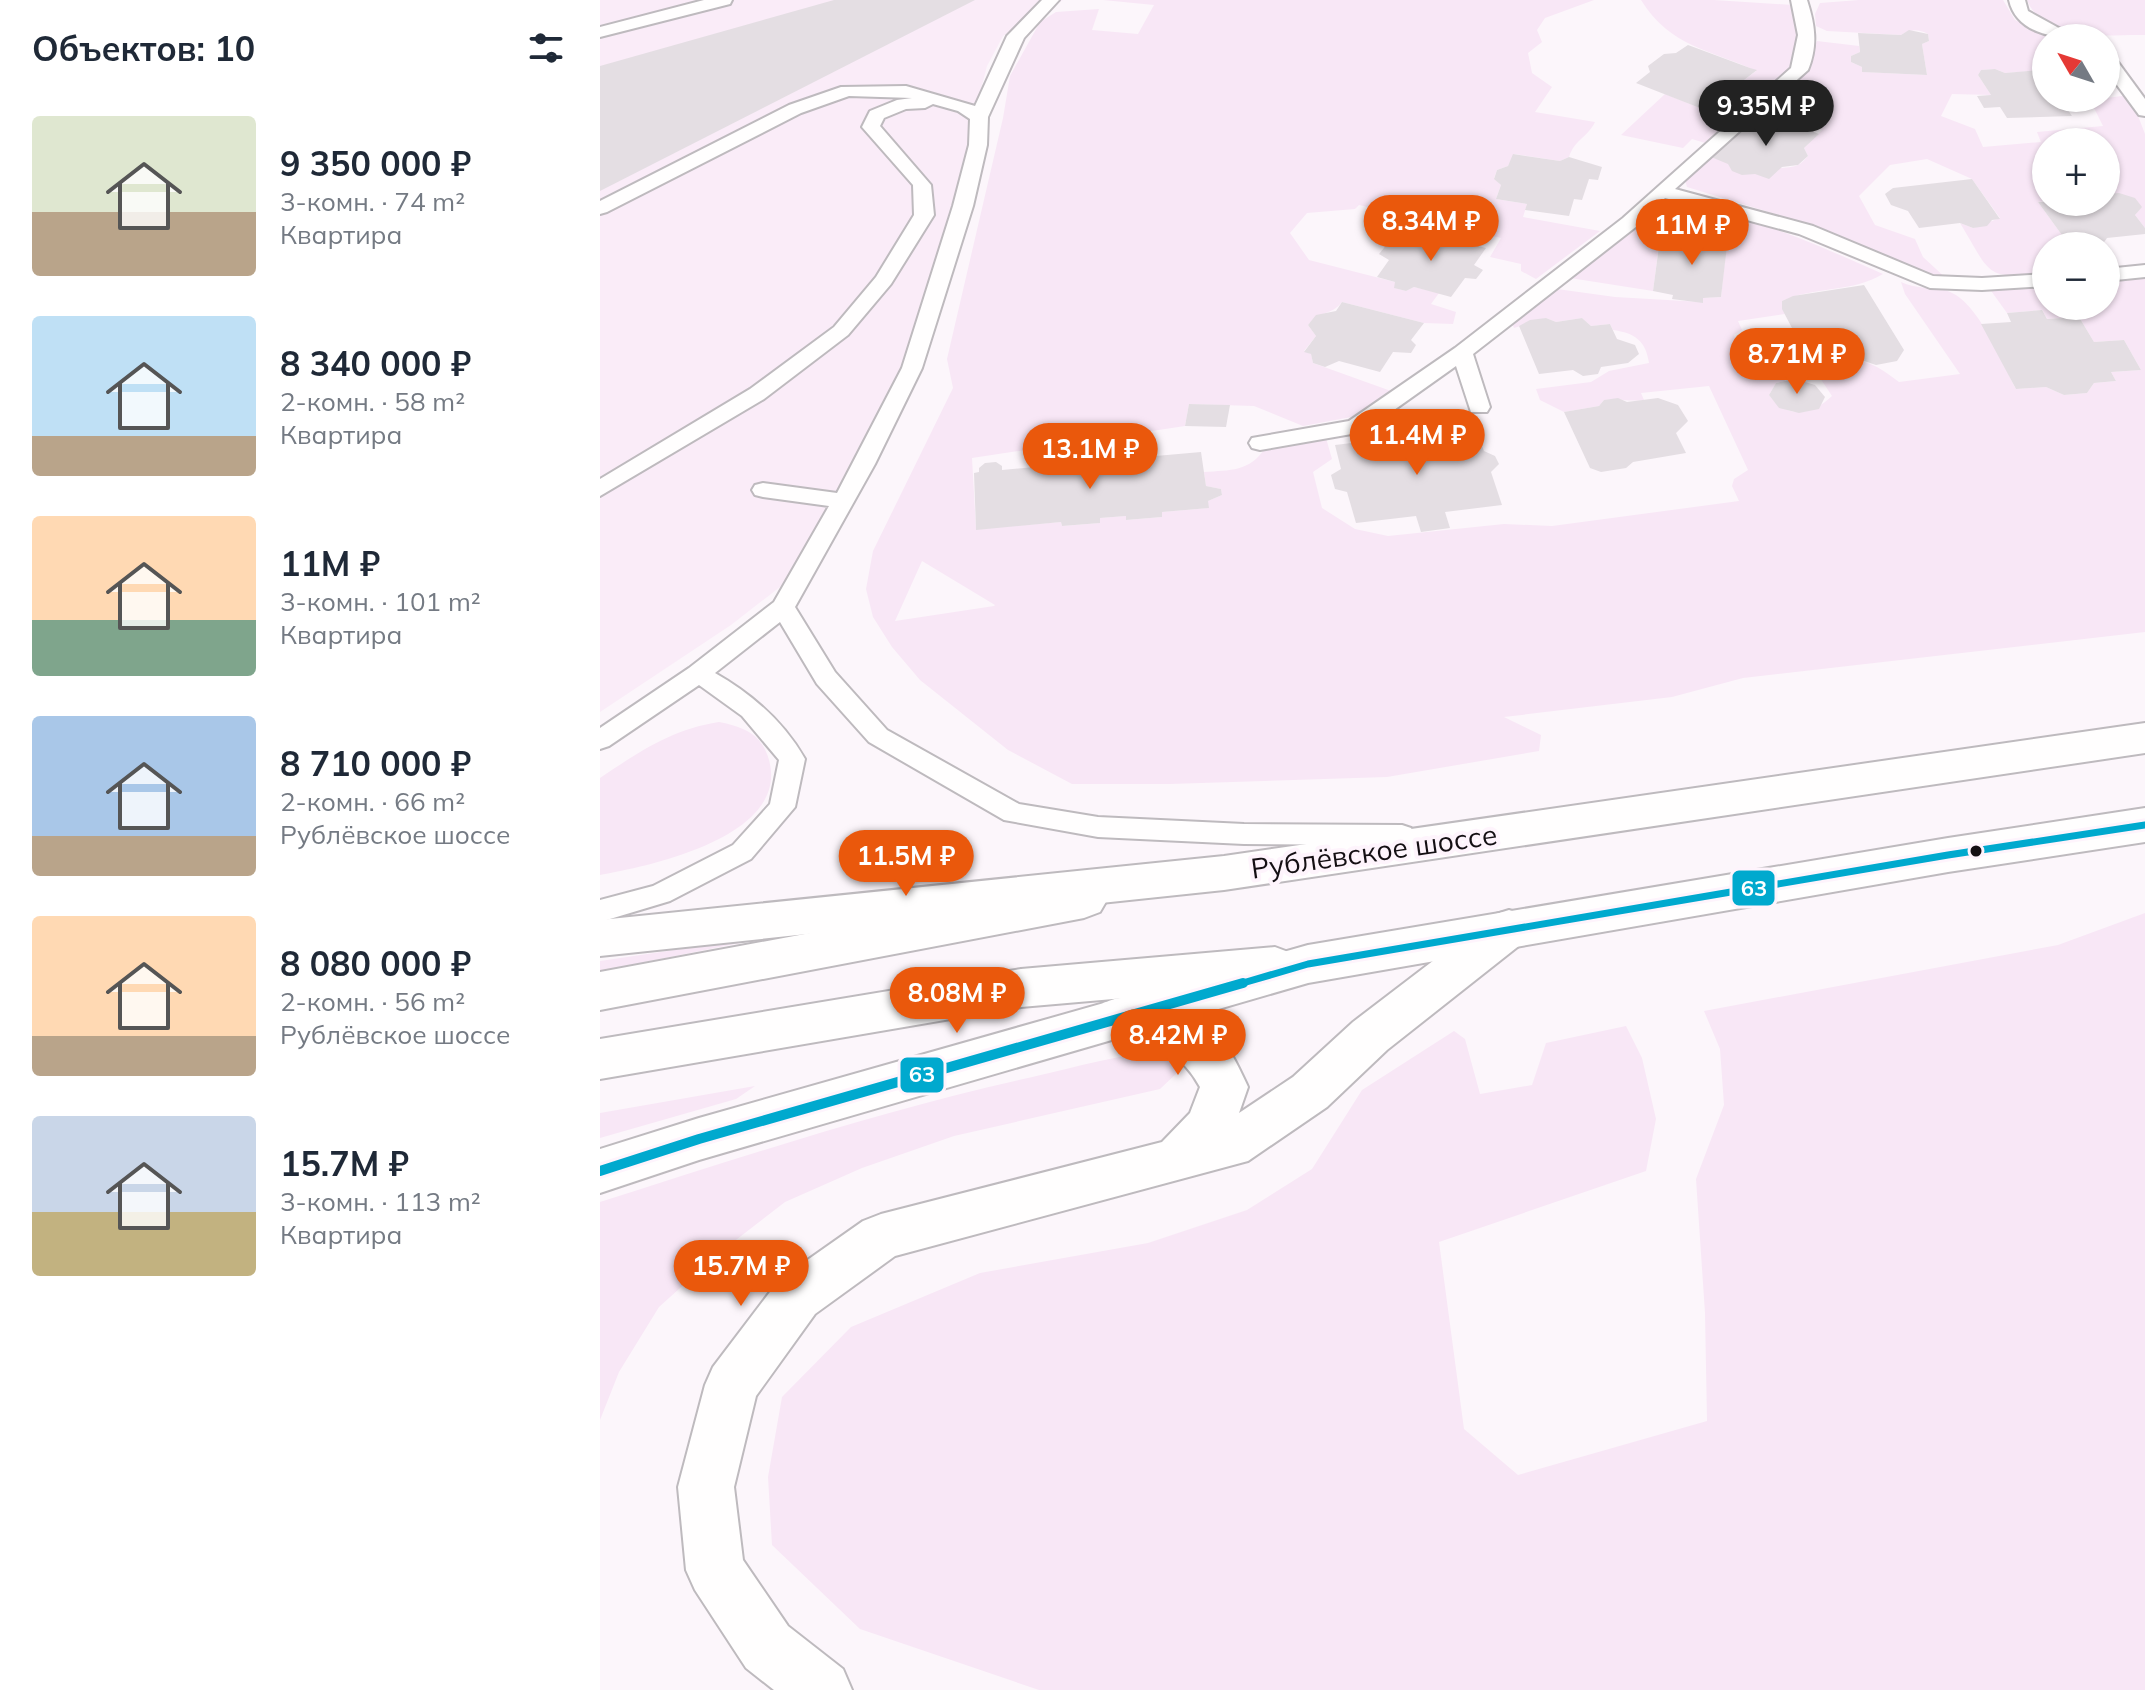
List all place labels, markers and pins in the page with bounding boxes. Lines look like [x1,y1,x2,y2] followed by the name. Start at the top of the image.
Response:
[1692,80,1840,148] pin: 9.35M ₽
[1357,195,1505,263] pin: 8.34M ₽
[1636,199,1748,267] pin: 11M ₽
[1723,328,1871,396] pin: 8.71M ₽
[1343,409,1491,477] pin: 11.4M ₽
[1016,423,1164,491] pin: 13.1M ₽
[832,830,980,898] pin: 11.5M ₽
[1968,843,1984,859] unlabelled marker
[883,967,1031,1035] pin: 8.08M ₽
[1104,1009,1252,1077] pin: 8.42M ₽
[667,1240,815,1308] pin: 15.7M ₽

